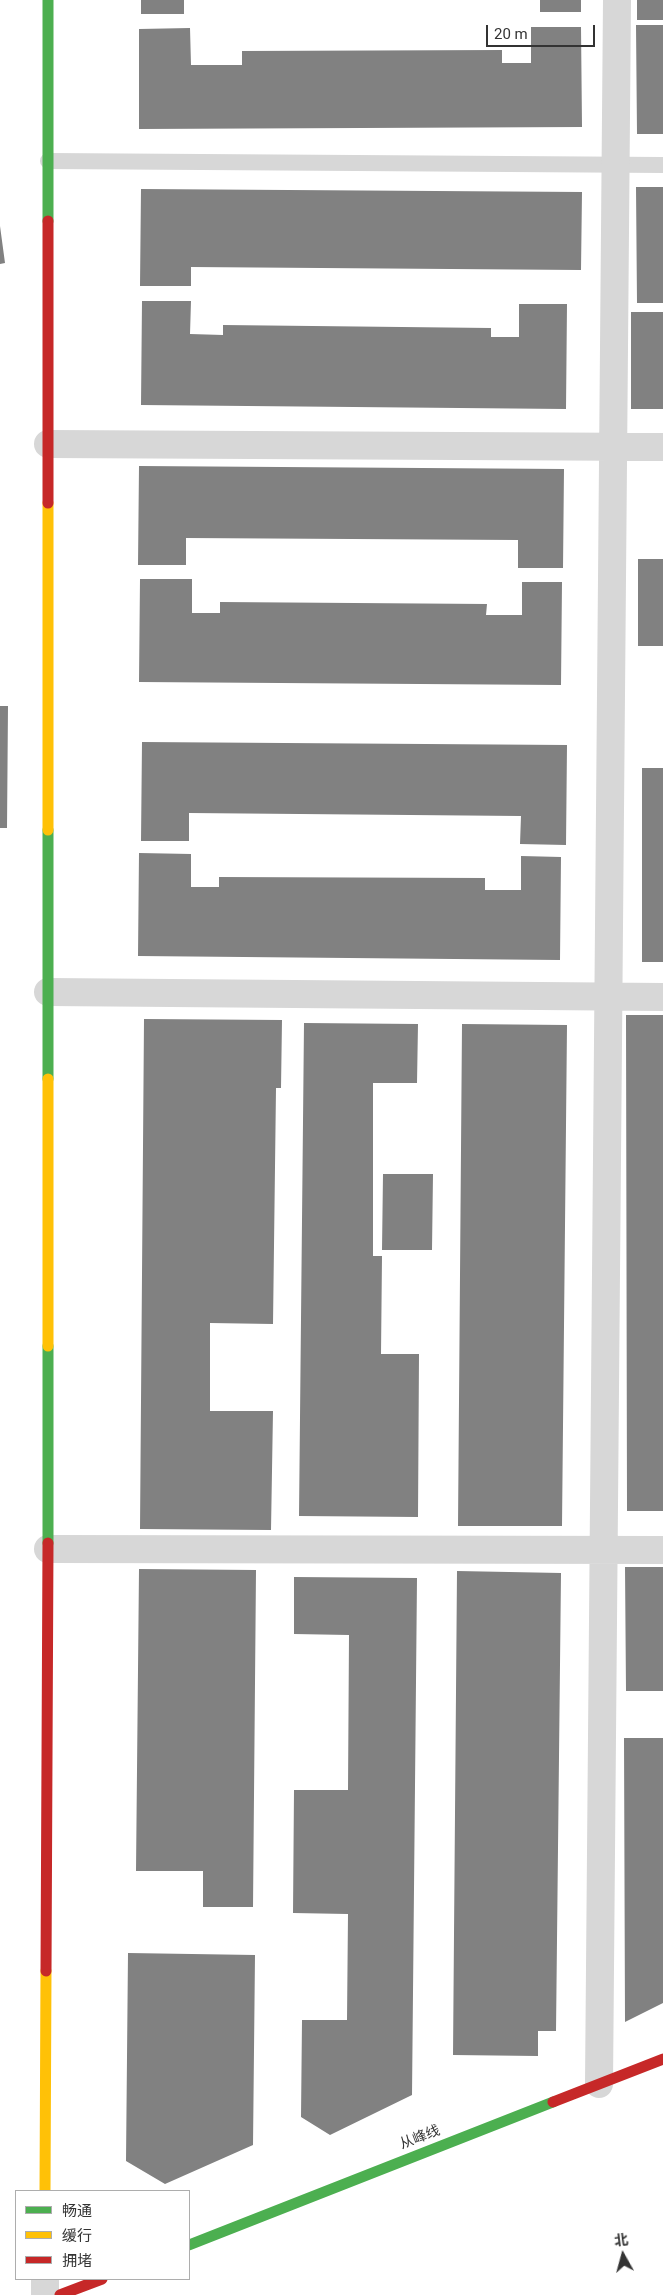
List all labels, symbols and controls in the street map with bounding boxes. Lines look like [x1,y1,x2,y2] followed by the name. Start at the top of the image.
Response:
[488,15,597,47] scale bar
[494,25,528,43] text: 20 m
[397,2123,443,2153] street label: 从峰线
[15,2190,190,2280] legend
[62,2202,92,2220] text: 畅通
[62,2227,92,2245] text: 缓行
[598,2230,648,2280] north arrow
[613,2231,629,2249] text: 北
[62,2252,92,2270] text: 拥堵

